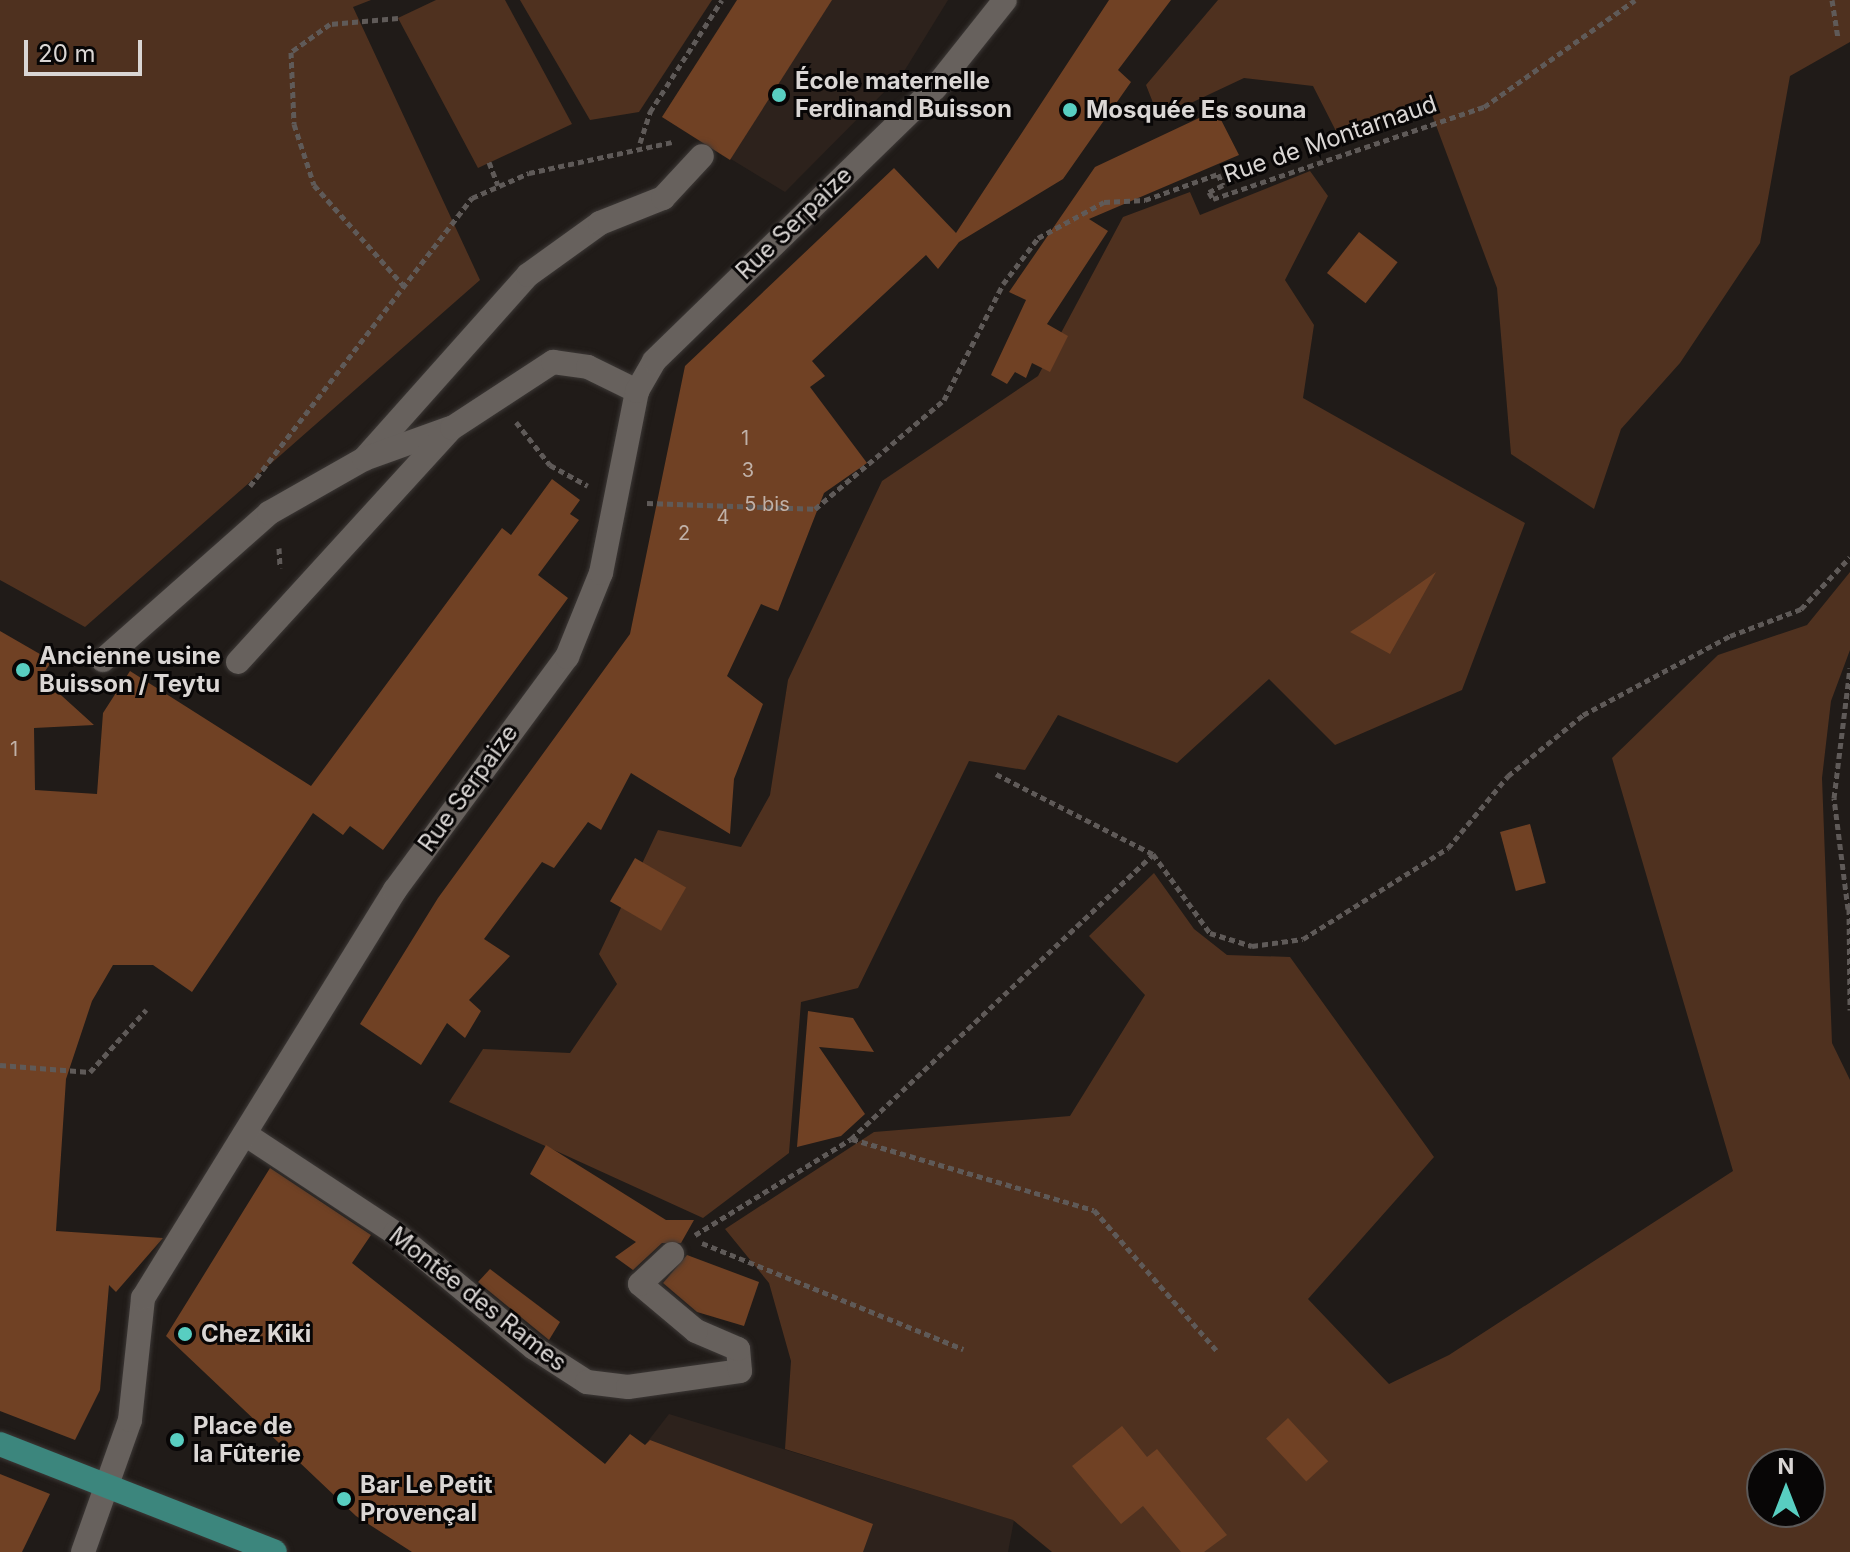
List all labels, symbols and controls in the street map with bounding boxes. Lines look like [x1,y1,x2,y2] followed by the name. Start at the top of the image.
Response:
[28,24,146,74] scale bar
[38,39,96,68] text: 20 m
[795,67,1012,123] place label: École maternelle Ferdinand Buisson
[770,86,788,104] marker: École maternelle Ferdinand Buisson
[1220,89,1440,189] street label: Rue de Montarnaud
[1086,96,1307,124] place label: Mosquée Es souna
[1061,101,1079,119] marker: Mosquée Es souna
[730,160,858,286] street label: Rue Serpaize
[741,426,749,450] house number: 1
[742,458,754,482] house number: 3
[744,492,790,516] house number: 5 bis
[717,505,729,529] house number: 4
[678,521,690,545] house number: 2
[39,642,221,698] place label: Ancienne usine Buisson / Teytu
[14,661,32,679] marker: Ancienne usine Buisson / Teytu
[412,719,524,857] street label: Rue Serpaize
[10,737,18,761] house number: 1
[384,1221,572,1377] street label: Montée des Rames
[201,1320,311,1348] place label: Chez Kiki
[176,1325,194,1343] marker: Chez Kiki
[193,1412,301,1468] place label: Place de la Fûterie
[168,1431,186,1449] marker: Place de la Fûterie
[1746,1448,1826,1528] north arrow
[1778,1453,1794,1479] text: N
[360,1471,493,1527] place label: Bar Le Petit Provençal
[335,1490,353,1508] marker: Bar Le Petit Provençal

